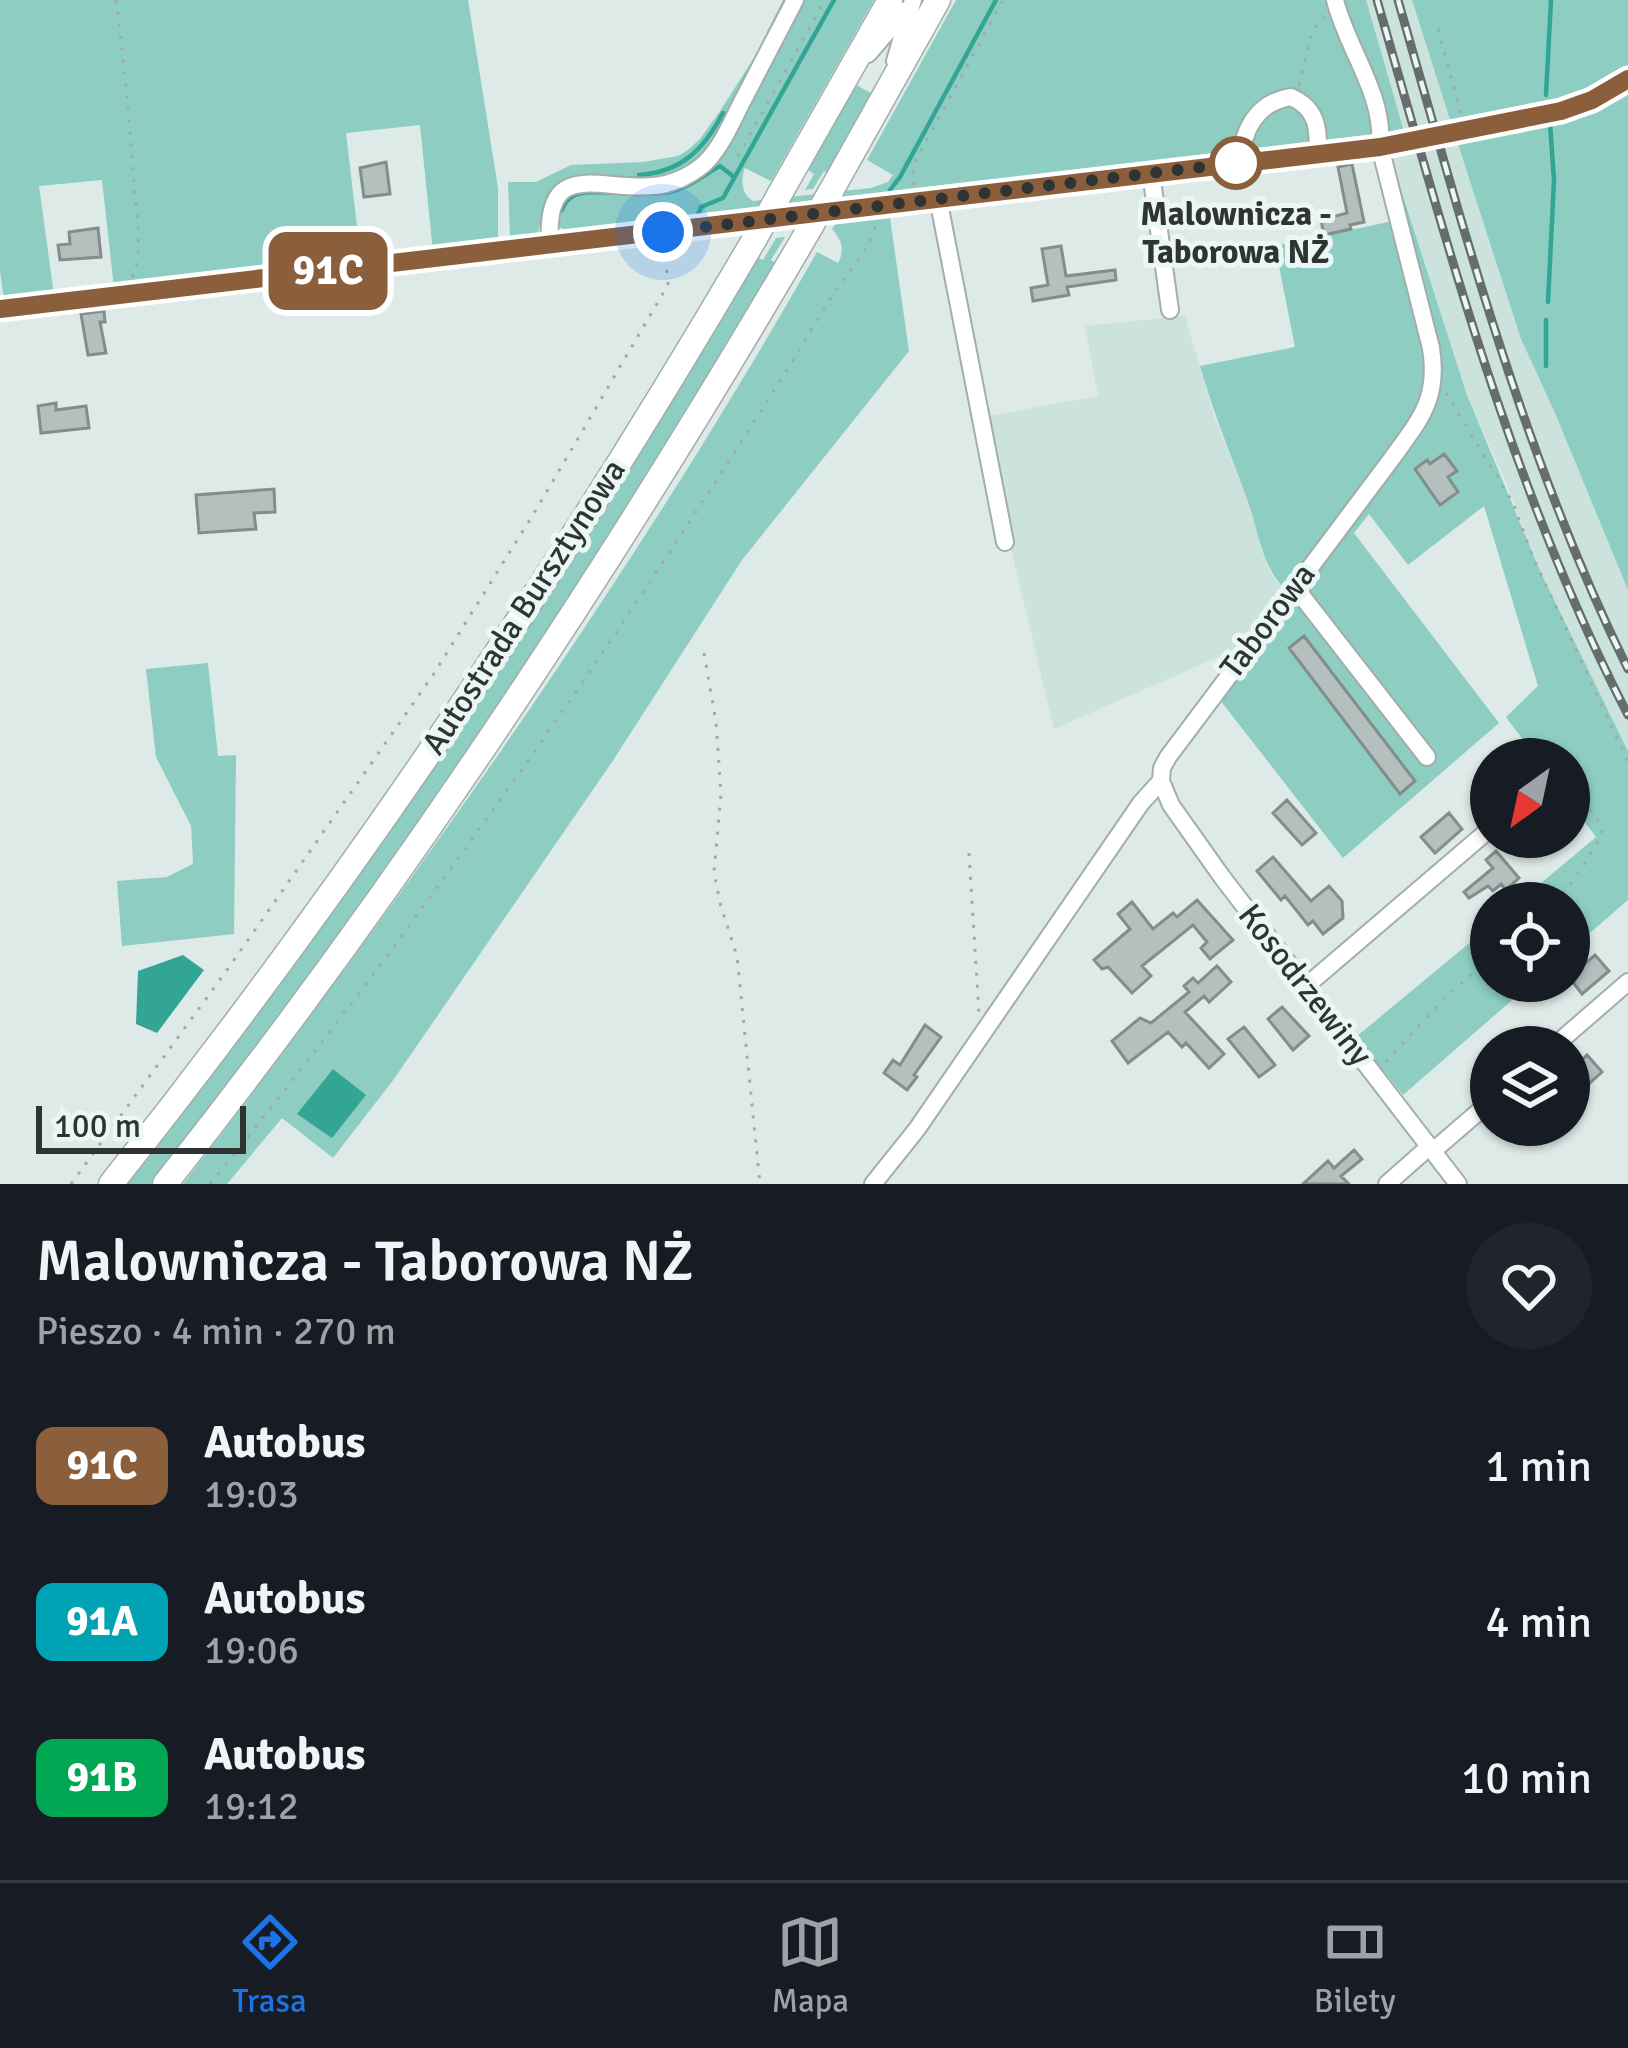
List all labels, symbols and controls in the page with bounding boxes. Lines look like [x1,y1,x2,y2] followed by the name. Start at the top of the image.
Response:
[1211,138,1261,188] marker: Malownicza - Taborowa NŻ
[1140,194,1332,273] place label: Malownicza - Taborowa NŻ
[633,202,693,262] your location
[259,232,397,310] line badge: 91C
[293,245,363,296] text: 91C
[413,452,635,762] street label: Autostrada Bursztynowa
[1211,555,1325,687] street label: Taborowa
[1470,738,1590,858] north arrow
[1470,738,1590,1146] map controls
[1470,882,1590,1002] button: locate
[1229,896,1381,1075] street label: Kosodrzewiny
[1470,1026,1590,1146] button: layers
[36,1100,246,1153] scale bar
[54,1106,141,1147] text: 100 m
[1466,1223,1592,1349] button: heart
[36,1226,694,1297] text: Malownicza - Taborowa NŻ
[36,1307,396,1355] text: Pieszo · 4 min · 270 m
[204,1415,365,1470] text: Autobus
[1485,1439,1592,1494] text: 1 min
[67,1440,137,1491] text: 91C
[204,1470,299,1518] text: 19:03
[204,1571,365,1626] text: Autobus
[1485,1595,1592,1650] text: 4 min
[66,1596,138,1647] text: 91A
[204,1626,299,1674] text: 19:06
[204,1727,365,1782] text: Autobus
[1461,1751,1592,1806] text: 10 min
[66,1752,138,1803] text: 91B
[204,1782,299,1830] text: 19:12
[232,1909,307,2022] tab: Trasa
[771,1909,849,2022] tab: Mapa
[1314,1909,1396,2022] tab: Bilety

